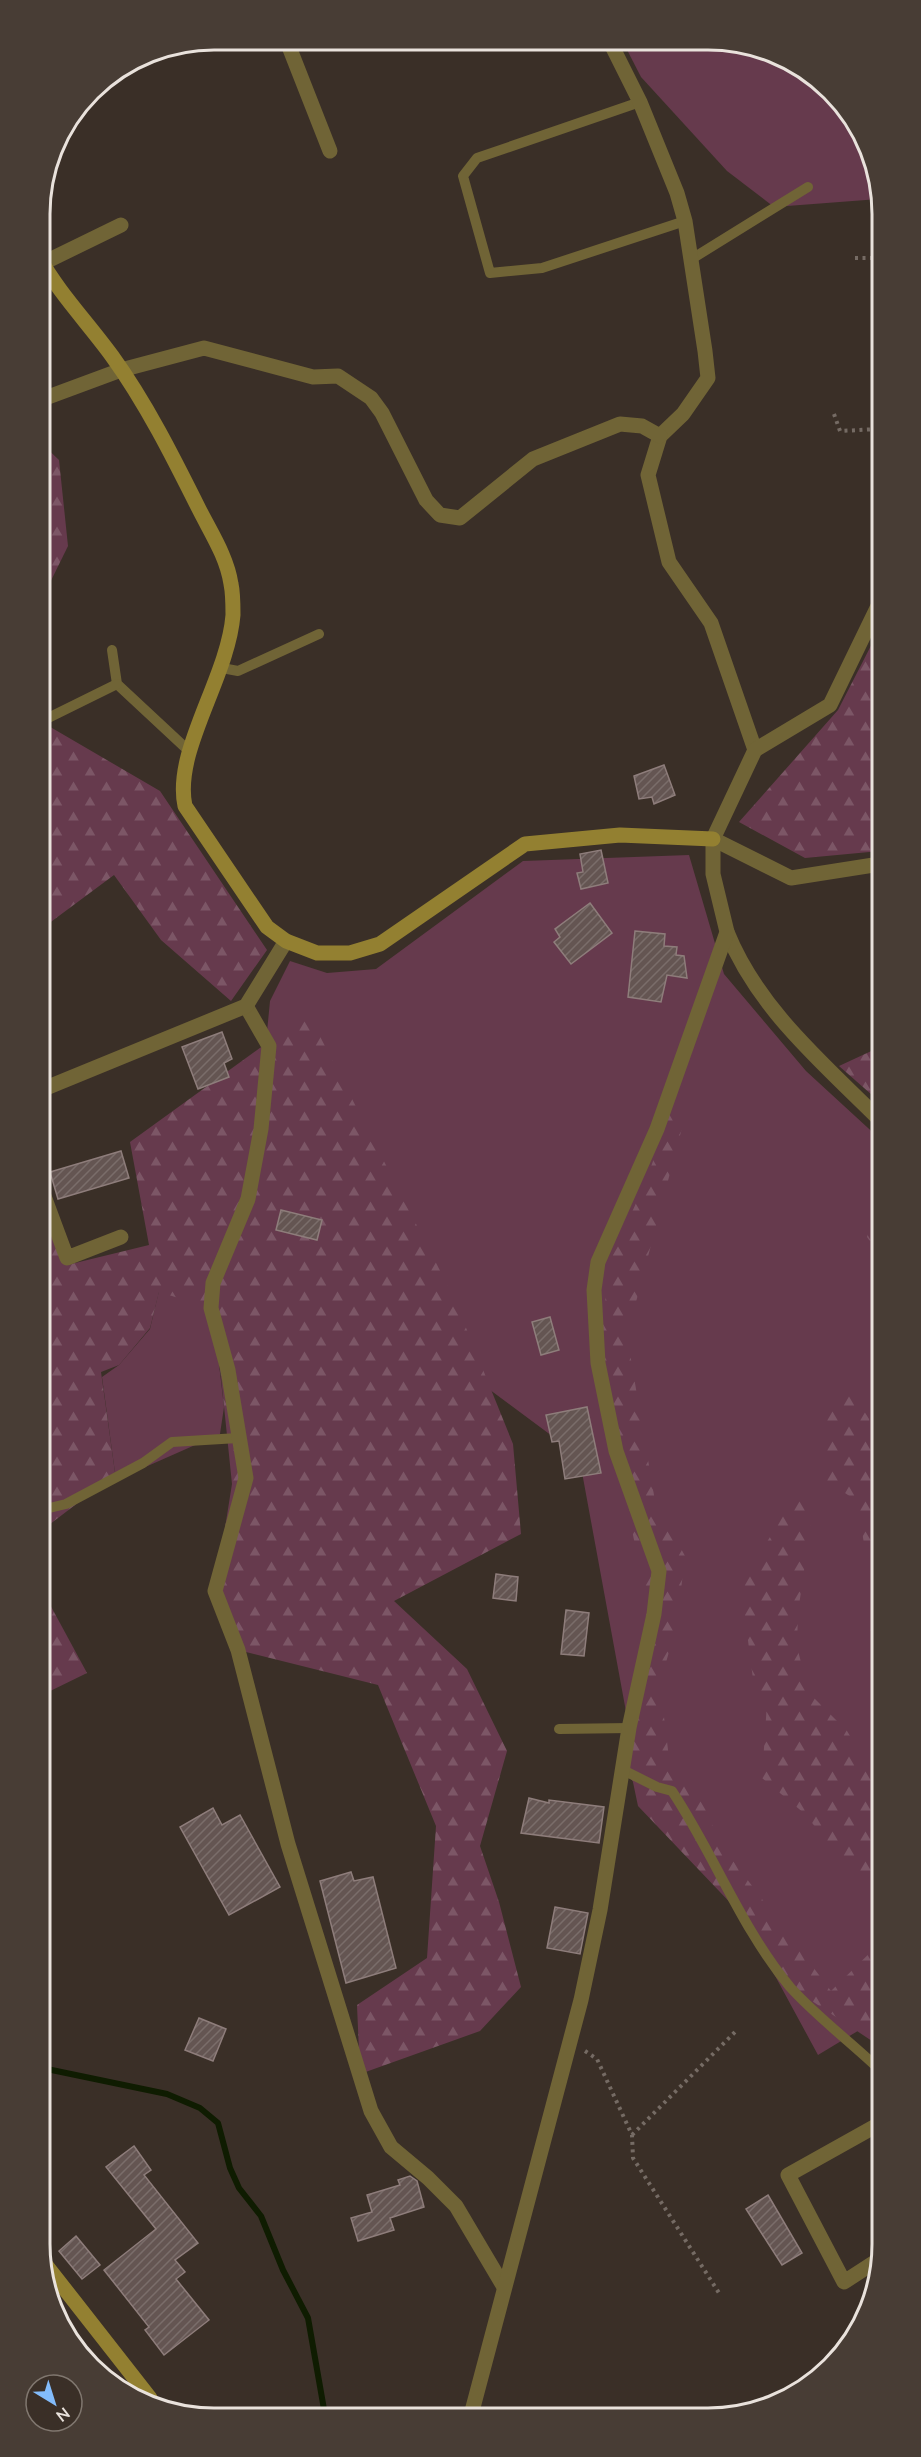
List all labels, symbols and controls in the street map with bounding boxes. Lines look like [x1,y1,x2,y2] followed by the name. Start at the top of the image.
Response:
[24,2373,84,2433] north arrow
[51,2402,74,2426] text: N

